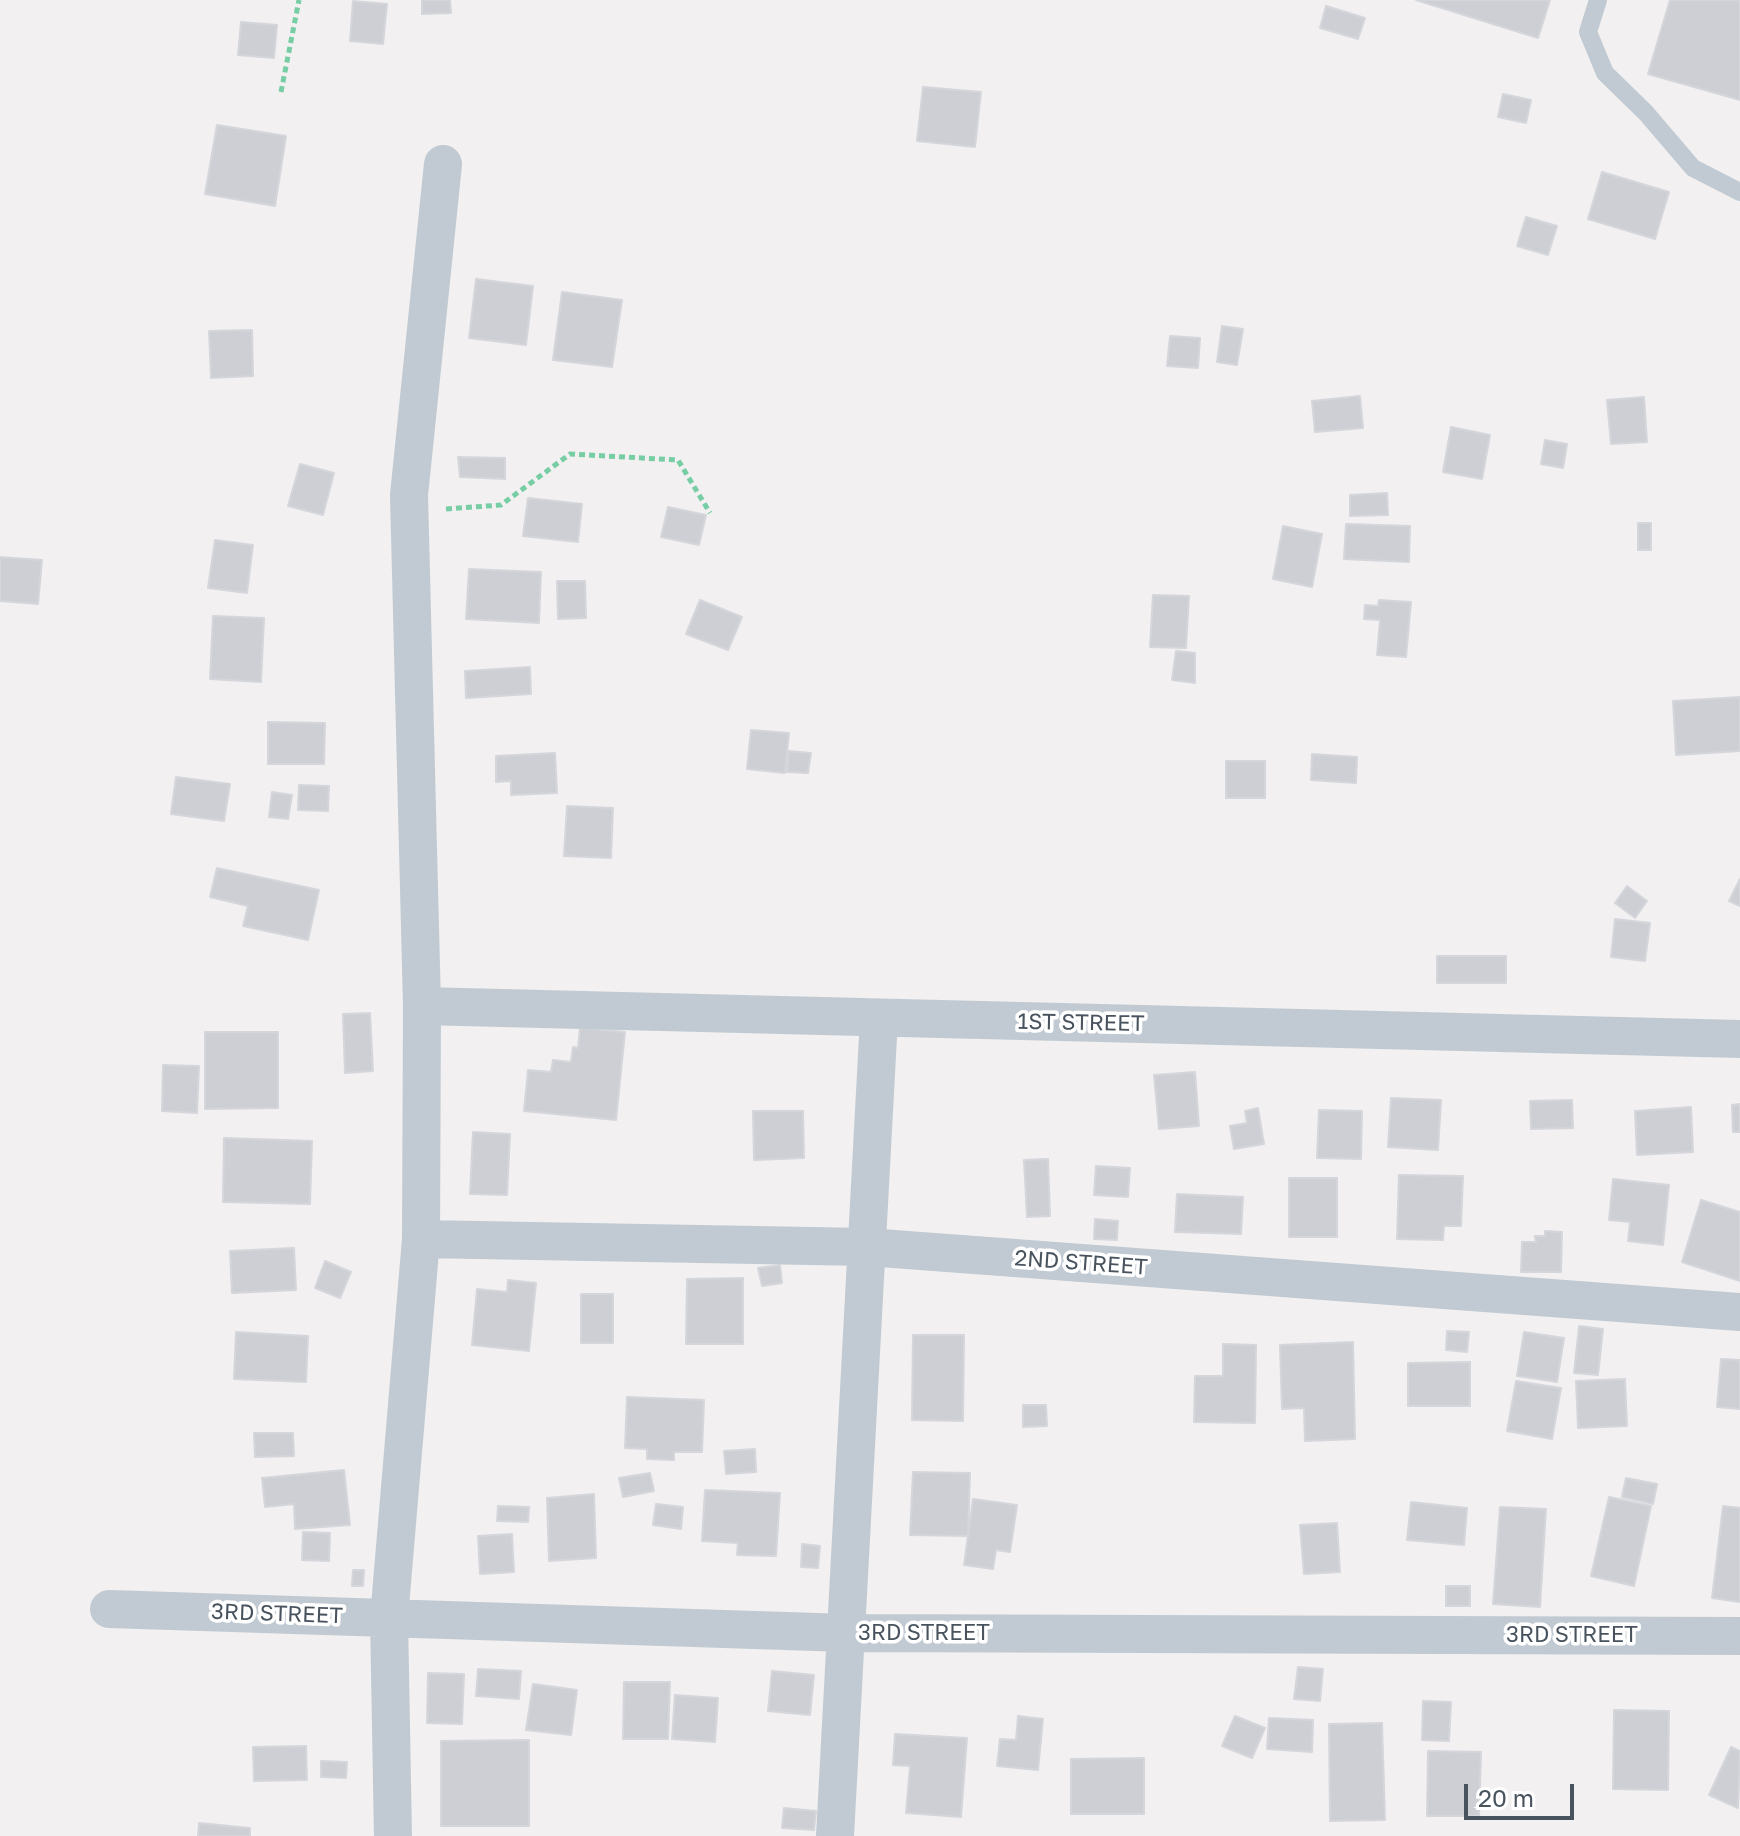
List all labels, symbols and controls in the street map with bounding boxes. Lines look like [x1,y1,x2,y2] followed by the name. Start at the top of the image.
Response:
[1017,1009,1145,1037] street label: 1ST STREET
[1013,1245,1149,1281] street label: 2ND STREET
[211,1599,343,1629] street label: 3RD STREET
[858,1620,990,1646] street label: 3RD STREET
[1506,1622,1638,1648] street label: 3RD STREET
[1468,1768,1578,1818] scale bar
[1478,1783,1534,1812] text: 20 m

